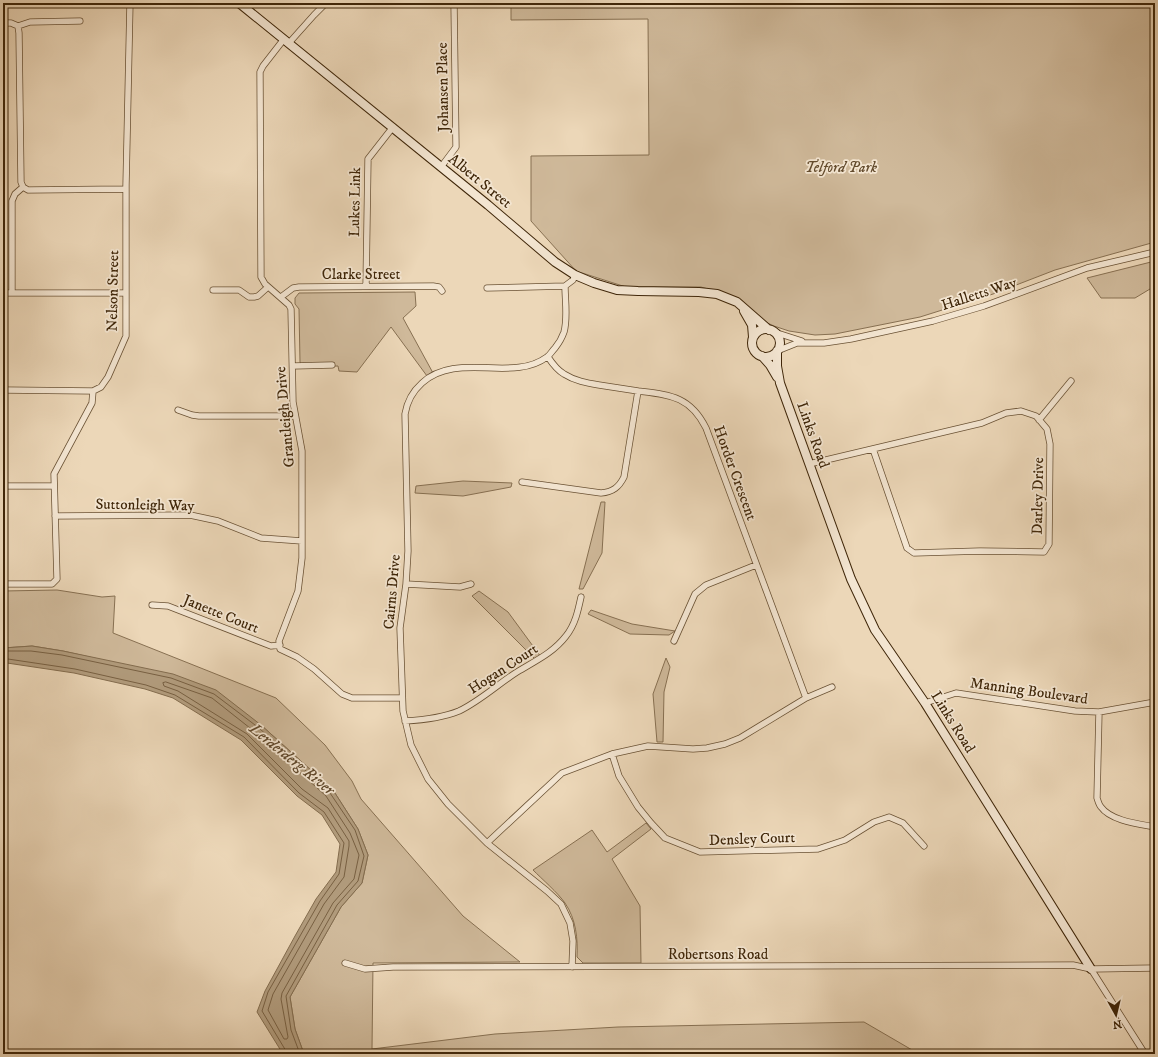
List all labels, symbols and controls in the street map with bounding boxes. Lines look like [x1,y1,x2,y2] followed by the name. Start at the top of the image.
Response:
[433,42,453,134] street label: Johansen Place
[444,150,516,213] street label: Albert Street
[805,158,878,177] park label: Telford Park
[345,166,365,237] street label: Lukes Link
[103,250,123,332] street label: Nelson Street
[322,265,400,284] street label: Clarke Street
[939,273,1020,315] street label: Halletts Way
[271,366,299,468] street label: Grantleigh Drive
[792,399,834,471] street label: Links Road
[709,423,761,523] street label: Horder Crescent
[1028,457,1048,535] street label: Darley Drive
[95,495,196,515] street label: Suttonleigh Way
[379,554,405,630] street label: Cairns Drive
[179,589,262,638] street label: Janette Court
[465,639,542,699] street label: Hogan Court
[969,673,1090,709] street label: Manning Boulevard
[927,688,980,757] street label: Links Road
[245,718,340,800] water label: Lerderderg River
[709,828,796,850] street label: Densley Court
[668,945,769,964] street label: Robertsons Road
[1096,995,1136,1035] north arrow
[1112,1016,1123,1031] text: N

